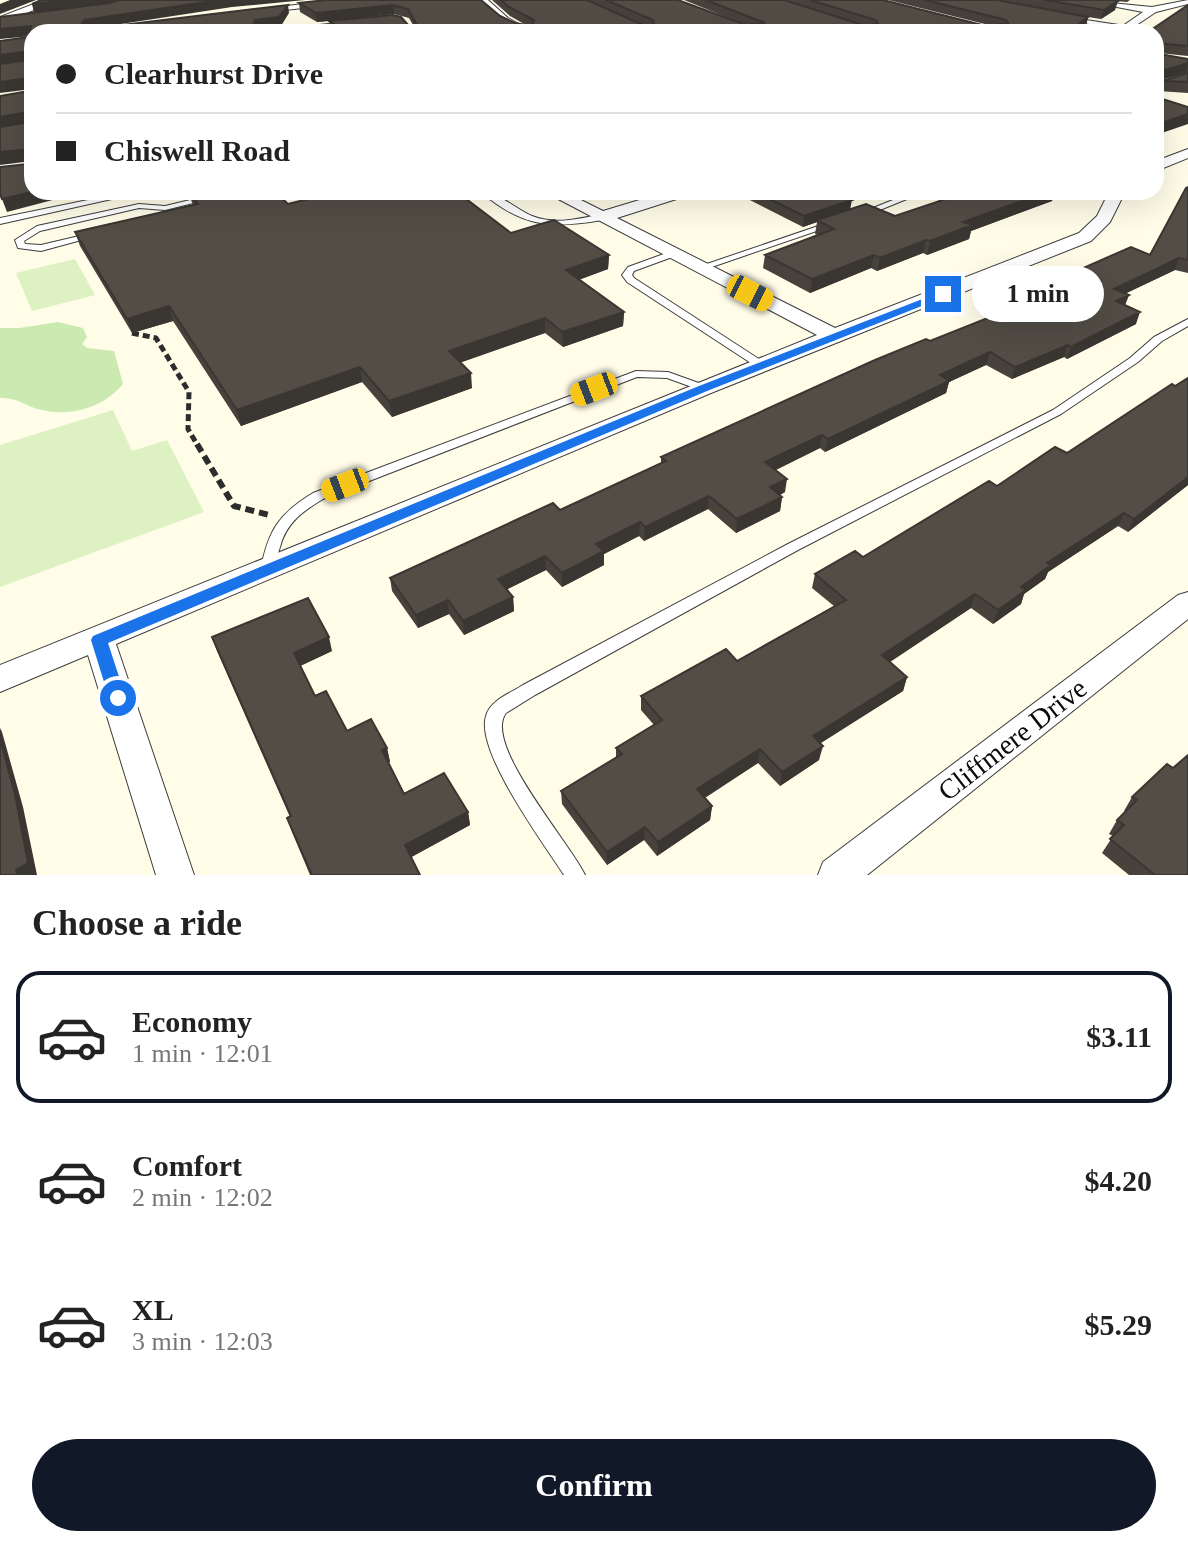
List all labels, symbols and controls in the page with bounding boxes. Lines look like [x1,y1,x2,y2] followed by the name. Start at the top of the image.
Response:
[104,57,323,90] text: Clearhurst Drive
[104,134,290,167] text: Chiswell Road
[971,266,1103,322] callout: 1 min
[723,271,777,315] car
[925,276,961,312] route end
[1007,279,1069,308] text: 1 min
[567,369,621,409] car
[318,465,372,505] car
[932,672,1092,807] street label: Cliffmere Drive
[100,680,136,716] route start
[32,903,242,943] text: Choose a ride
[36,1001,108,1073] icon: car
[132,1005,252,1038] text: Economy
[1086,1020,1152,1053] text: $3.11
[132,1039,273,1068] text: 1 min · 12:01
[36,1145,108,1217] icon: car
[132,1149,242,1182] text: Comfort
[1085,1164,1152,1197] text: $4.20
[132,1183,273,1212] text: 2 min · 12:02
[36,1289,108,1361] icon: car
[132,1293,174,1326] text: XL
[1085,1308,1152,1341] text: $5.29
[132,1327,273,1356] text: 3 min · 12:03
[32,1439,1156,1531] button: Confirm

